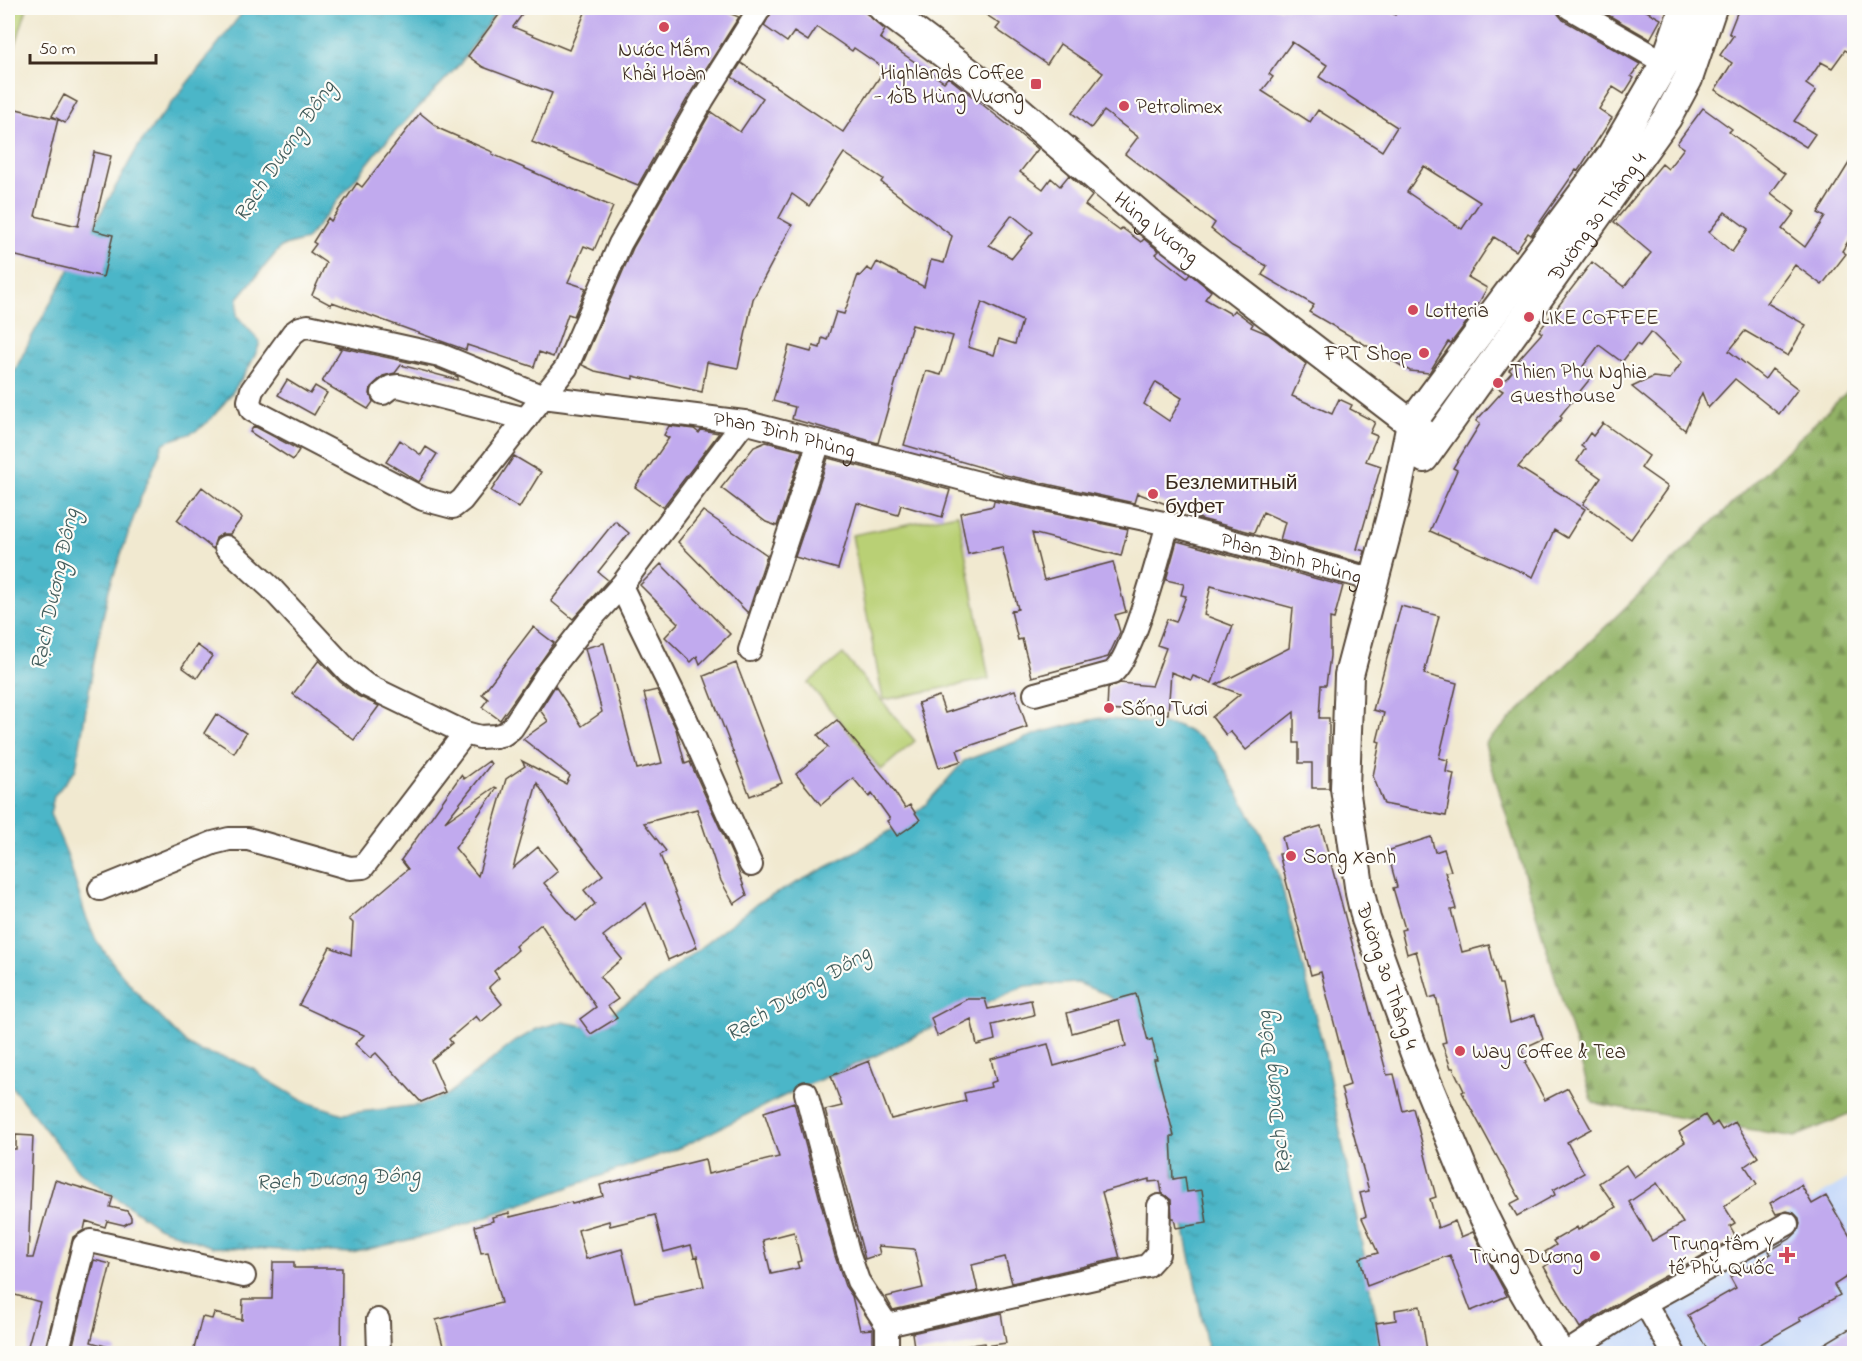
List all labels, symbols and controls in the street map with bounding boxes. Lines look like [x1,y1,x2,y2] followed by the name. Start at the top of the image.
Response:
[657,20,671,34] marker: Nước Mắm Khải Hoàn
[30,27,156,65] scale bar
[618,36,710,90] place label: Nước Mắm Khải Hoàn
[39,37,76,63] text: 50 m
[874,59,1025,115] place label: Highlands Coffee - 10B Hùng Vương
[226,74,345,229] water label: Rạch Dương Đông
[1029,77,1043,91] marker: Highlands Coffee - 10B Hùng Vương
[1136,93,1223,123] place label: Petrolimex
[1117,99,1131,113] marker: Petrolimex
[1541,146,1655,289] street label: Đường 30 Tháng 4
[1106,185,1204,274] street label: Hùng Vương
[1425,297,1489,327] place label: Lotteria
[1406,303,1420,317] marker: Lotteria
[1541,304,1659,334] place label: LIKE COFFEE
[1522,310,1536,324] marker: LIKE COFFEE
[1323,340,1412,370] place label: FPT Shop
[1417,346,1431,360] marker: FPT Shop
[1510,358,1647,412] place label: Thien Phu Nghia Guesthouse
[1491,376,1505,390] marker: Thien Phu Nghia Guesthouse
[712,405,858,469] street label: Phan Đình Phùng
[1165,469,1298,523] place label: Безлемитный буфет
[1146,487,1160,501] marker: Безлемитный буфет
[23,505,89,673] water label: Rạch Dương Đông
[1217,526,1365,595] street label: Phan Đình Phùng
[1121,695,1208,727] place label: Sống Tươi
[1102,701,1116,715] marker: Sống Tươi
[1303,843,1396,875] place label: Song Xanh
[1284,849,1298,863] marker: Song Xanh
[1345,899,1425,1055] street label: Đường 30 Tháng 4
[720,938,878,1051] water label: Rạch Dương Đông
[1249,1008,1301,1176] water label: Rạch Dương Đông
[1472,1038,1626,1070] place label: Way Coffee & Tea
[1453,1044,1467,1058] marker: Way Coffee & Tea
[255,1160,422,1200] water label: Rạch Dương Đông
[1669,1230,1775,1284] place label: Trung tâm Y tế Phú Quốc
[1469,1243,1583,1275] place label: Trùng Dương
[1778,1246,1796,1264] marker: Trung tâm Y tế Phú Quốc
[1588,1249,1602,1263] marker: Trùng Dương

